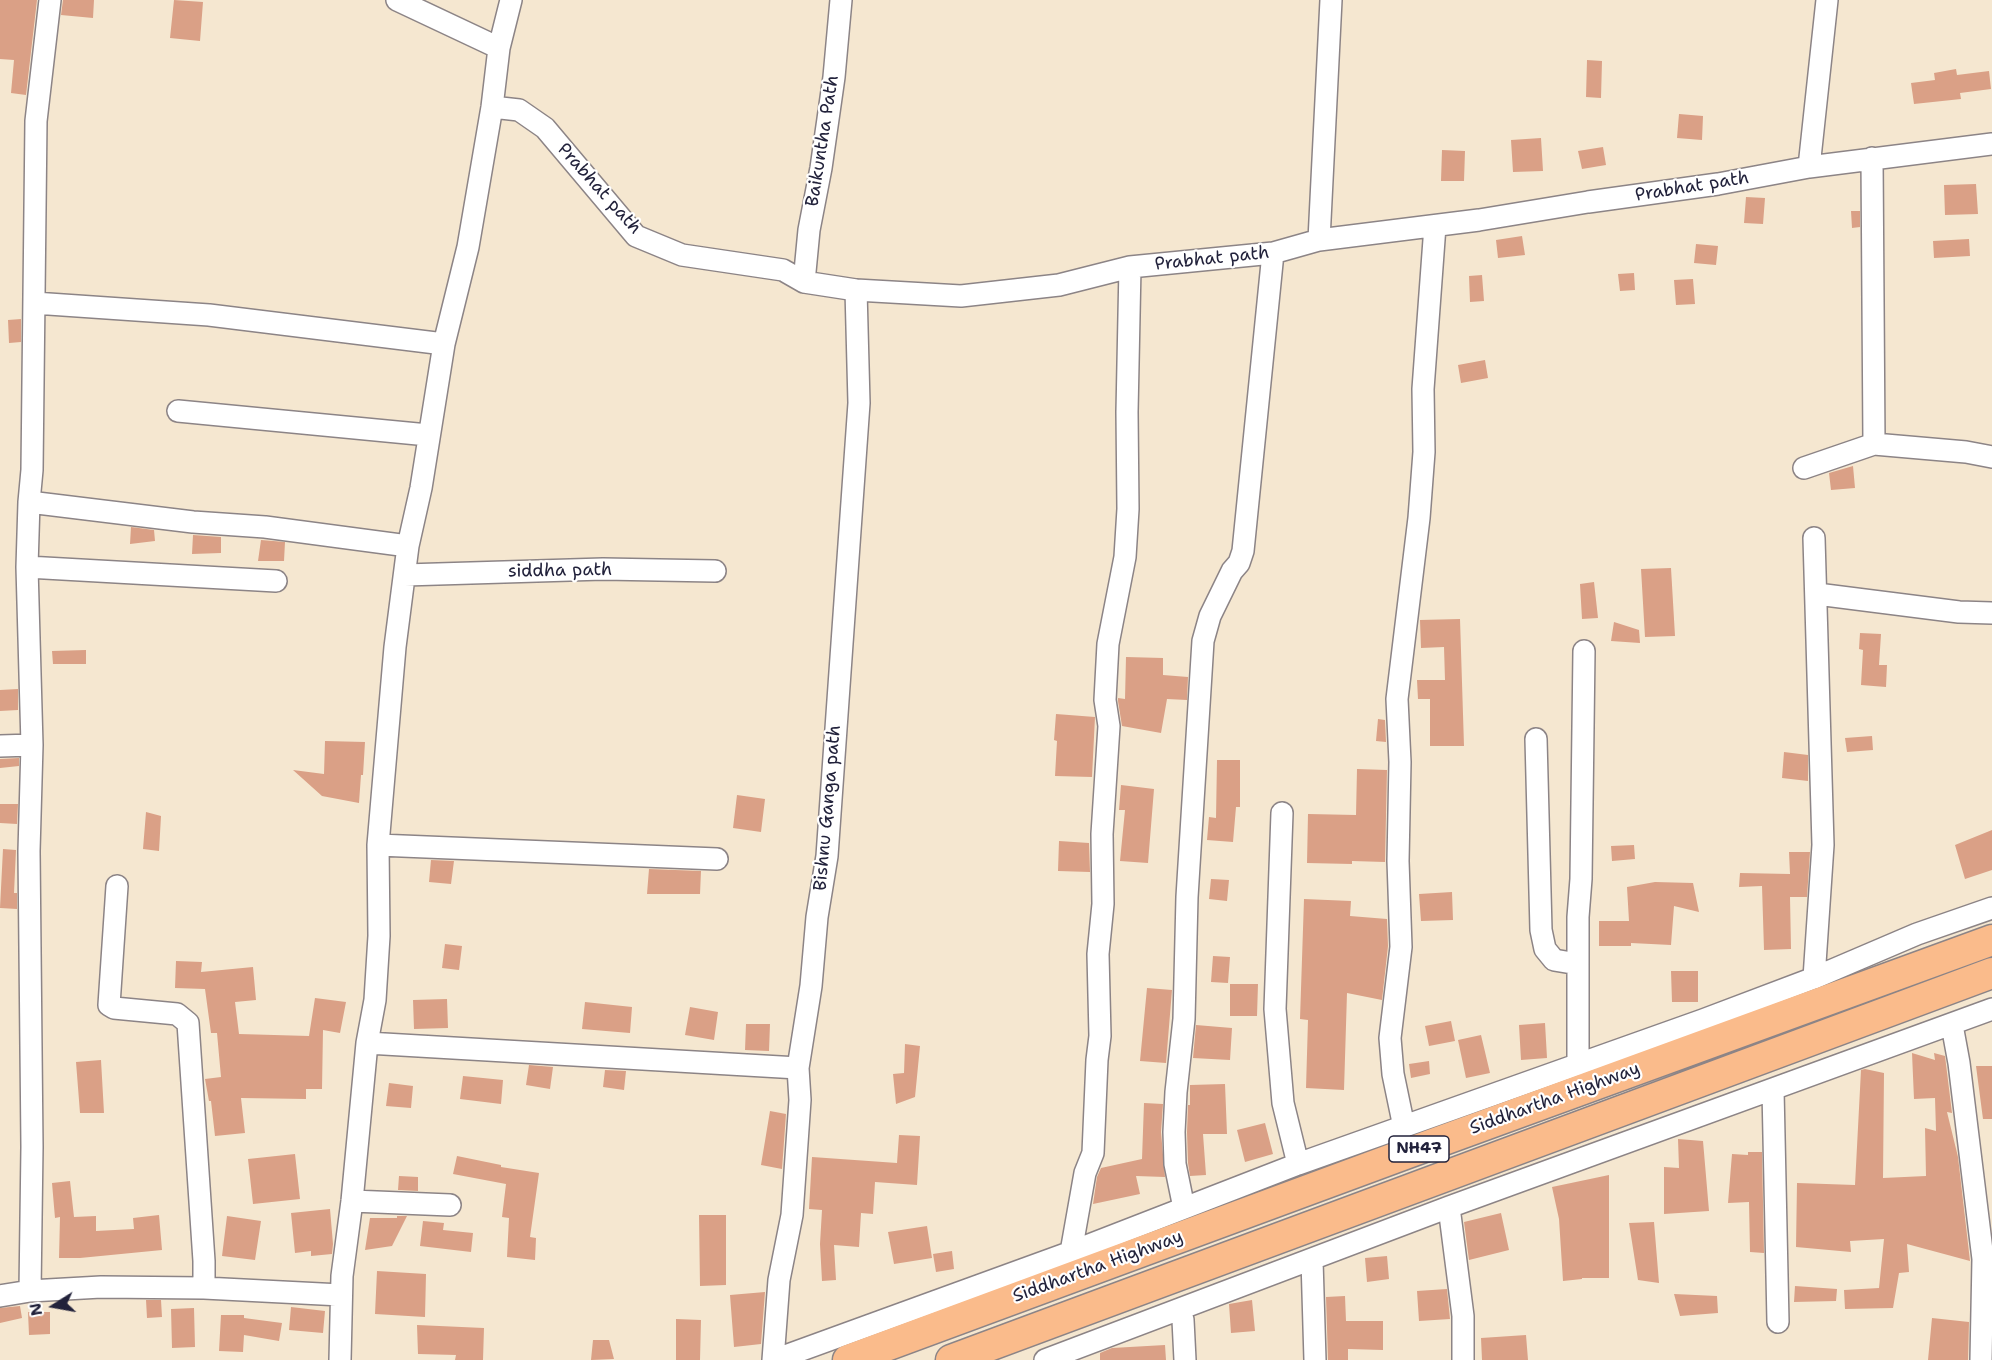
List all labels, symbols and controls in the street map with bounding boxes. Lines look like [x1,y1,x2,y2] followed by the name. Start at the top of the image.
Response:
[802,74,844,208] street label: Baikuntha Path
[552,139,646,239] street label: Prabhat path
[1633,167,1751,207] street label: Prabhat path
[1154,242,1270,276] street label: Prabhat path
[508,559,612,583] street label: siddha path
[810,724,846,892] street label: Bishnu Ganga path
[1467,1058,1643,1140] street label: Siddhartha Highway
[1389,1136,1449,1162] road number: NH47
[1010,1226,1186,1308] street label: Siddhartha Highway
[24,1276,84,1336] north arrow
[24,1301,47,1318] text: N

